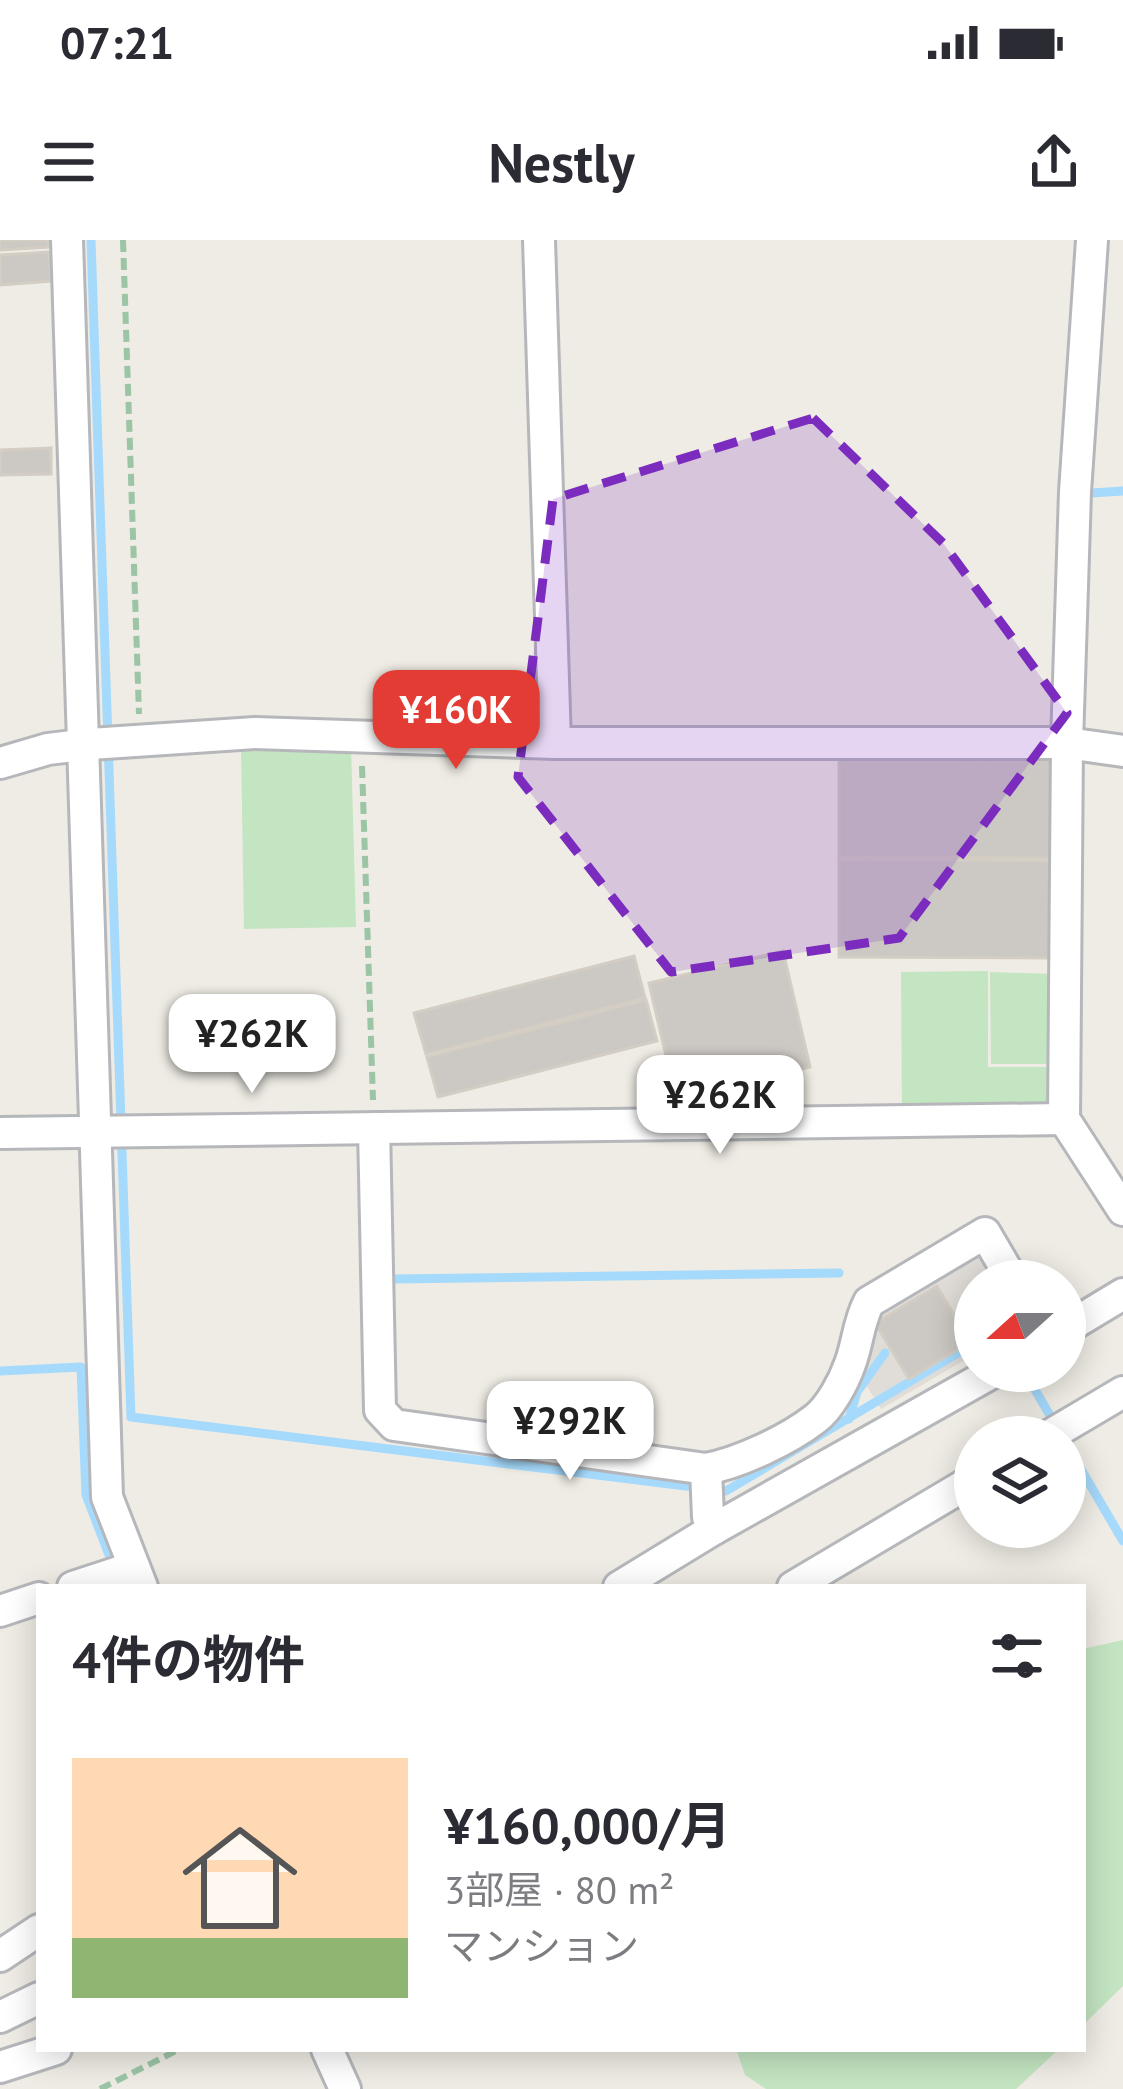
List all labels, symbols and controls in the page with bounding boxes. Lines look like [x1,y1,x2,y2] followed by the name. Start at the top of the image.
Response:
[60,13,174,71] text: 07:21
[488,127,635,197] text: Nestly
[36,129,102,195] icon: menu
[1021,129,1087,195] icon: share
[372,670,540,772] pin: ¥160K
[400,683,512,734] text: ¥160K
[168,994,336,1096] pin: ¥262K
[196,1007,308,1058] text: ¥262K
[636,1055,804,1157] pin: ¥262K
[664,1068,776,1119] text: ¥262K
[954,1260,1086,1392] north arrow
[954,1260,1086,1548] map controls
[486,1381,654,1483] pin: ¥292K
[514,1394,626,1445] text: ¥292K
[954,1416,1086,1548] button: layers
[984,1623,1050,1689] icon: filters
[72,1626,305,1692] text: 4件の物件
[444,1792,731,1858] text: ¥160,000/月
[168,1806,312,1950] icon: home
[444,1864,674,1915] text: 3部屋 · 80 m²
[444,1920,639,1971] text: マンション

